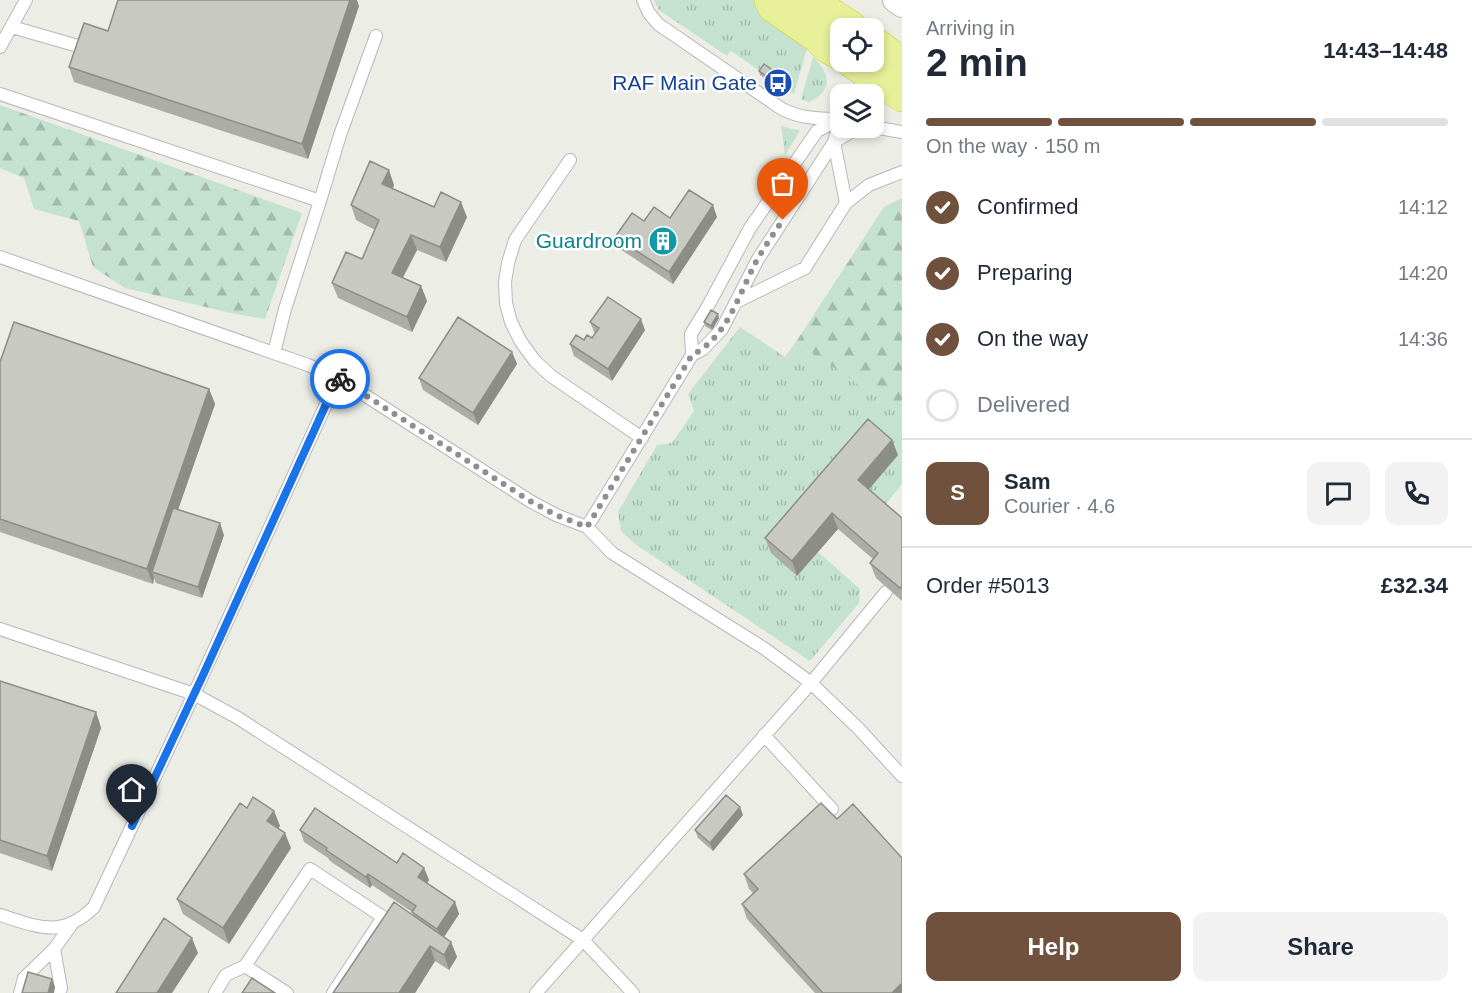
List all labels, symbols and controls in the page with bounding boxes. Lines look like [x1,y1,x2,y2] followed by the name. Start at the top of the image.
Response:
[926,17,1015,39] text: Arriving in
[830,18,884,138] map controls
[830,18,884,72] button: locate
[1323,38,1448,63] text: 14:43–14:48
[926,41,1028,84] text: 2 min
[762,67,794,99] bus stop icon: RAF Main Gate
[612,71,757,94] place label: RAF Main Gate
[830,84,884,138] button: layers
[926,135,1101,157] text: On the way · 150 m
[757,158,808,220] pin
[766,167,799,200] icon: bag
[926,191,959,224] icon: check
[977,194,1078,219] text: Confirmed
[1398,196,1448,218] text: 14:12
[647,225,679,257] building icon: Guardroom
[536,229,642,252] place label: Guardroom
[926,257,959,290] icon: check
[977,260,1072,285] text: Preparing
[1398,262,1448,284] text: 14:20
[926,323,959,356] icon: check
[977,326,1088,351] text: On the way
[1398,328,1448,350] text: 14:36
[310,349,370,409] courier
[324,363,357,396] icon: bike
[977,392,1070,417] text: Delivered
[1307,462,1370,525] button: chat
[1385,462,1448,525] button: phone
[1004,469,1050,494] text: Sam
[950,480,965,505] text: S
[1004,495,1115,517] text: Courier · 4.6
[926,573,1050,598] text: Order #5013
[1381,573,1448,598] text: £32.34
[106,764,157,826] pin
[115,773,148,806] icon: home
[926,912,1181,981] button: Help
[1193,912,1448,981] button: Share

